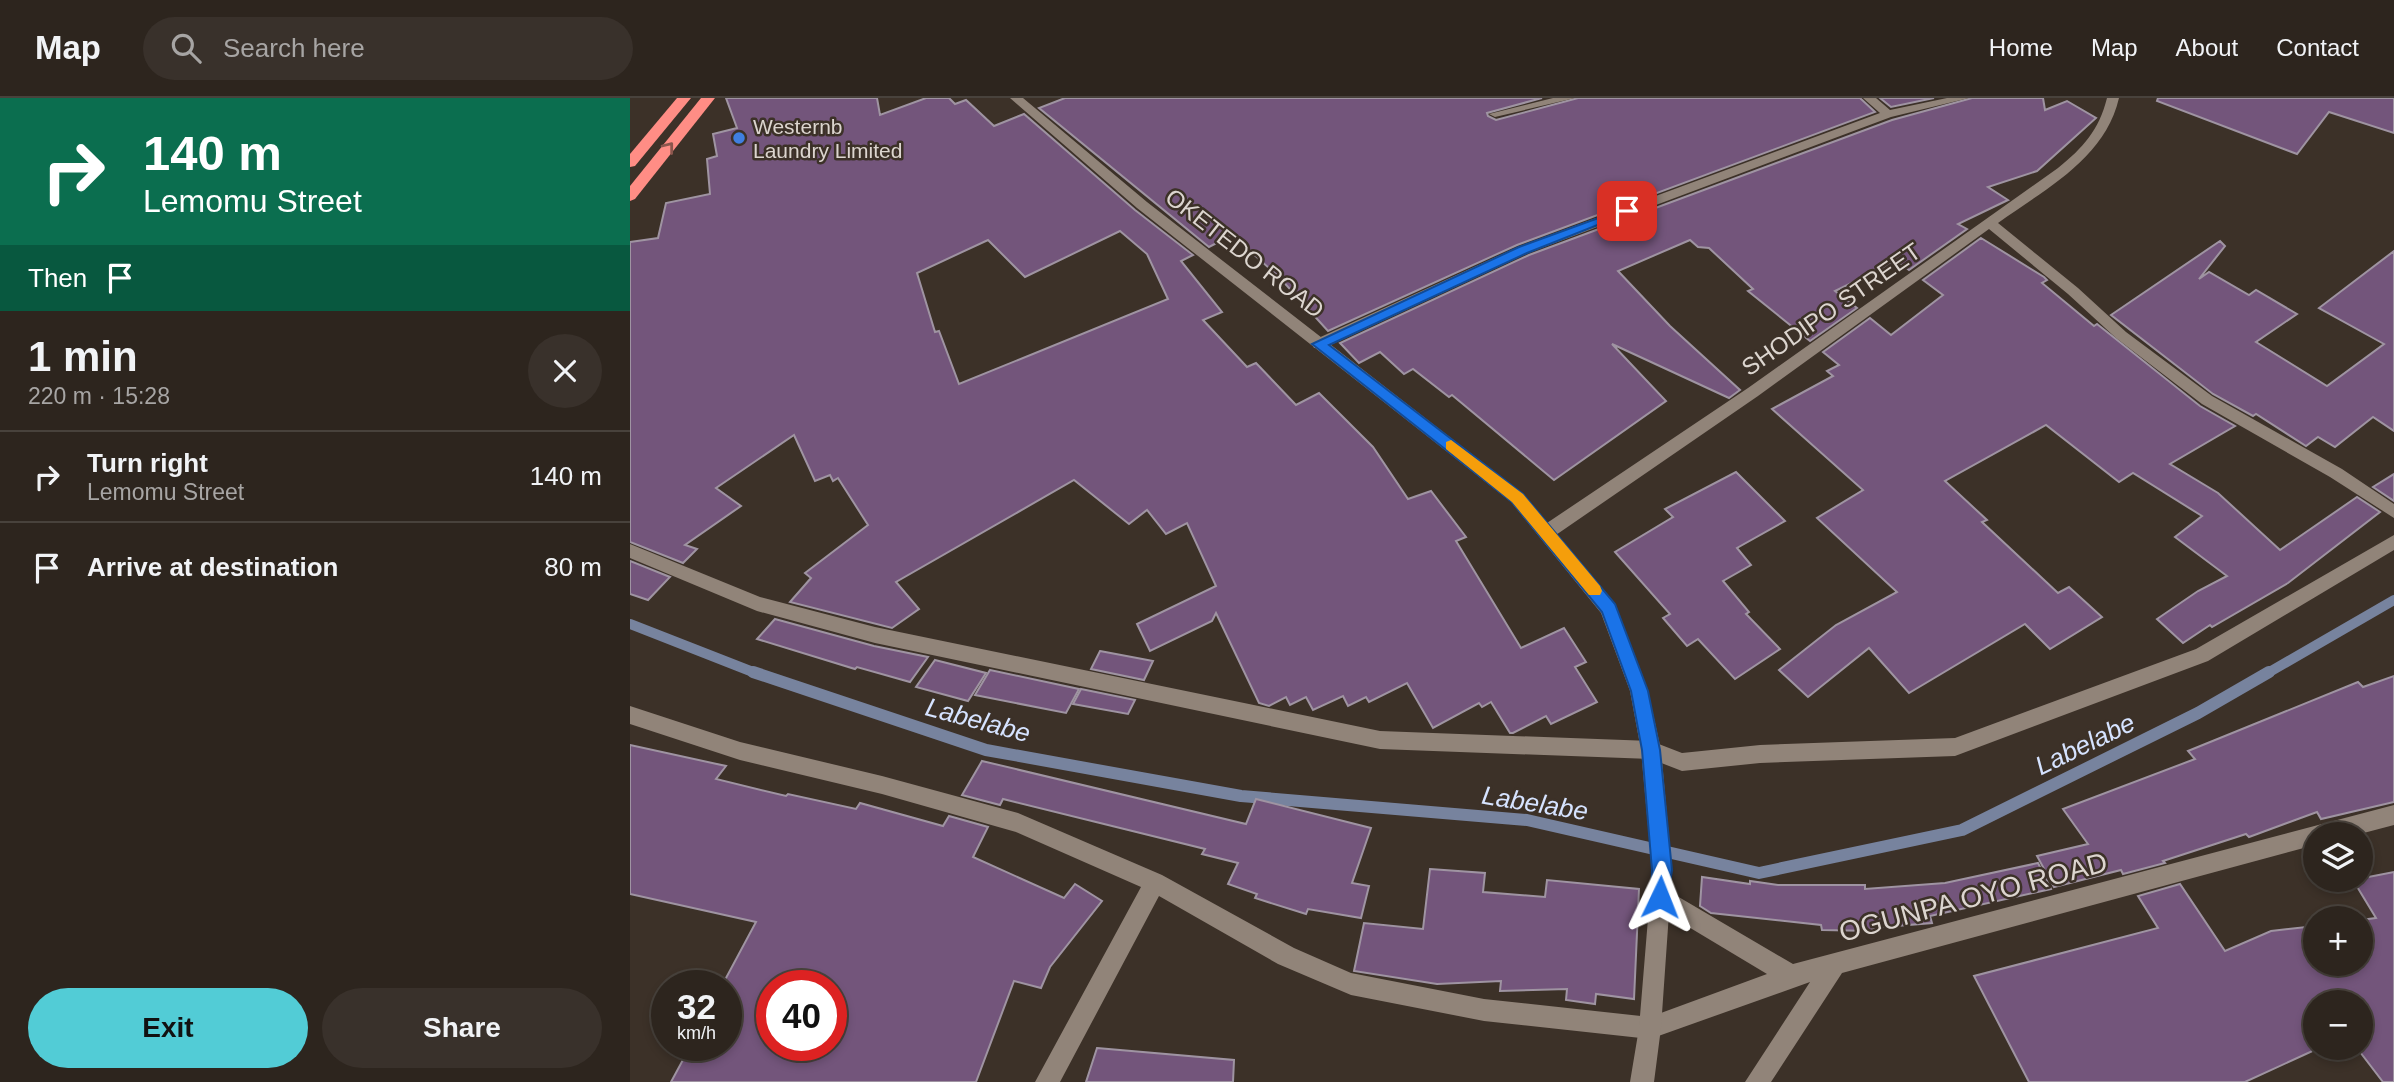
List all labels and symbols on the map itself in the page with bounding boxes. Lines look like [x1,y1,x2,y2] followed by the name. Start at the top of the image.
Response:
[753,115,902,162] place label: Westernb Laundry Limited
[731,130,747,146] marker: Westernb Laundry Limited
[661,142,673,155] one-way arrow
[1597,181,1657,241] pin
[1161,183,1329,323] street label: OKETEDO ROAD
[1736,237,1926,381] street label: SHODIPO STREET
[922,692,1034,748] water label: Labelabe
[2030,707,2140,781] water label: Labelabe
[1480,780,1590,826] water label: Labelabe
[1835,846,2111,948] street label: OGUNPA OYO ROAD
[1623,860,1697,934] position arrow
[756,970,847,1061] speed limit sign: 40

